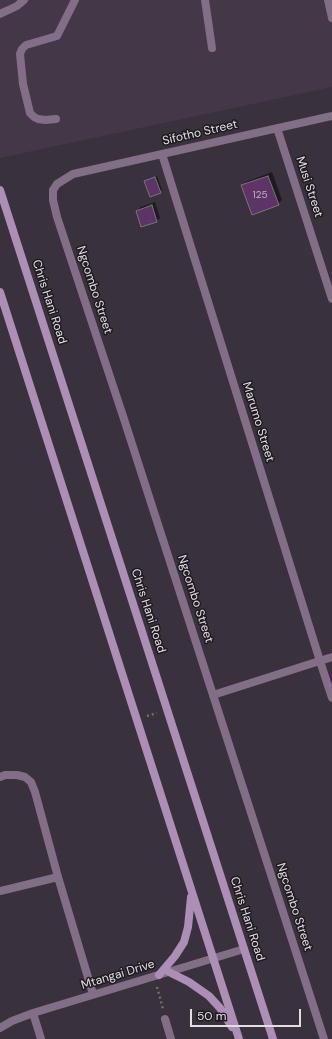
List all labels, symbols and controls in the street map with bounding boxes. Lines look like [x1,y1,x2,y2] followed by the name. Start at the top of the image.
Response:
[161,117,239,149] street label: Sifotho Street
[292,155,326,219] street label: Musi Street
[253,189,267,201] house number: 125
[73,244,115,336] street label: Ngcombo Street
[29,258,69,346] street label: Chris Hani Road
[239,380,277,464] street label: Marumo Street
[174,553,216,645] street label: Ngcombo Street
[128,567,168,655] street label: Chris Hani Road
[273,861,315,953] street label: Ngcombo Street
[227,875,267,963] street label: Chris Hani Road
[80,957,156,993] street label: Mtangai Drive
[192,1001,303,1027] scale bar
[197,1008,226,1024] text: 50 m

